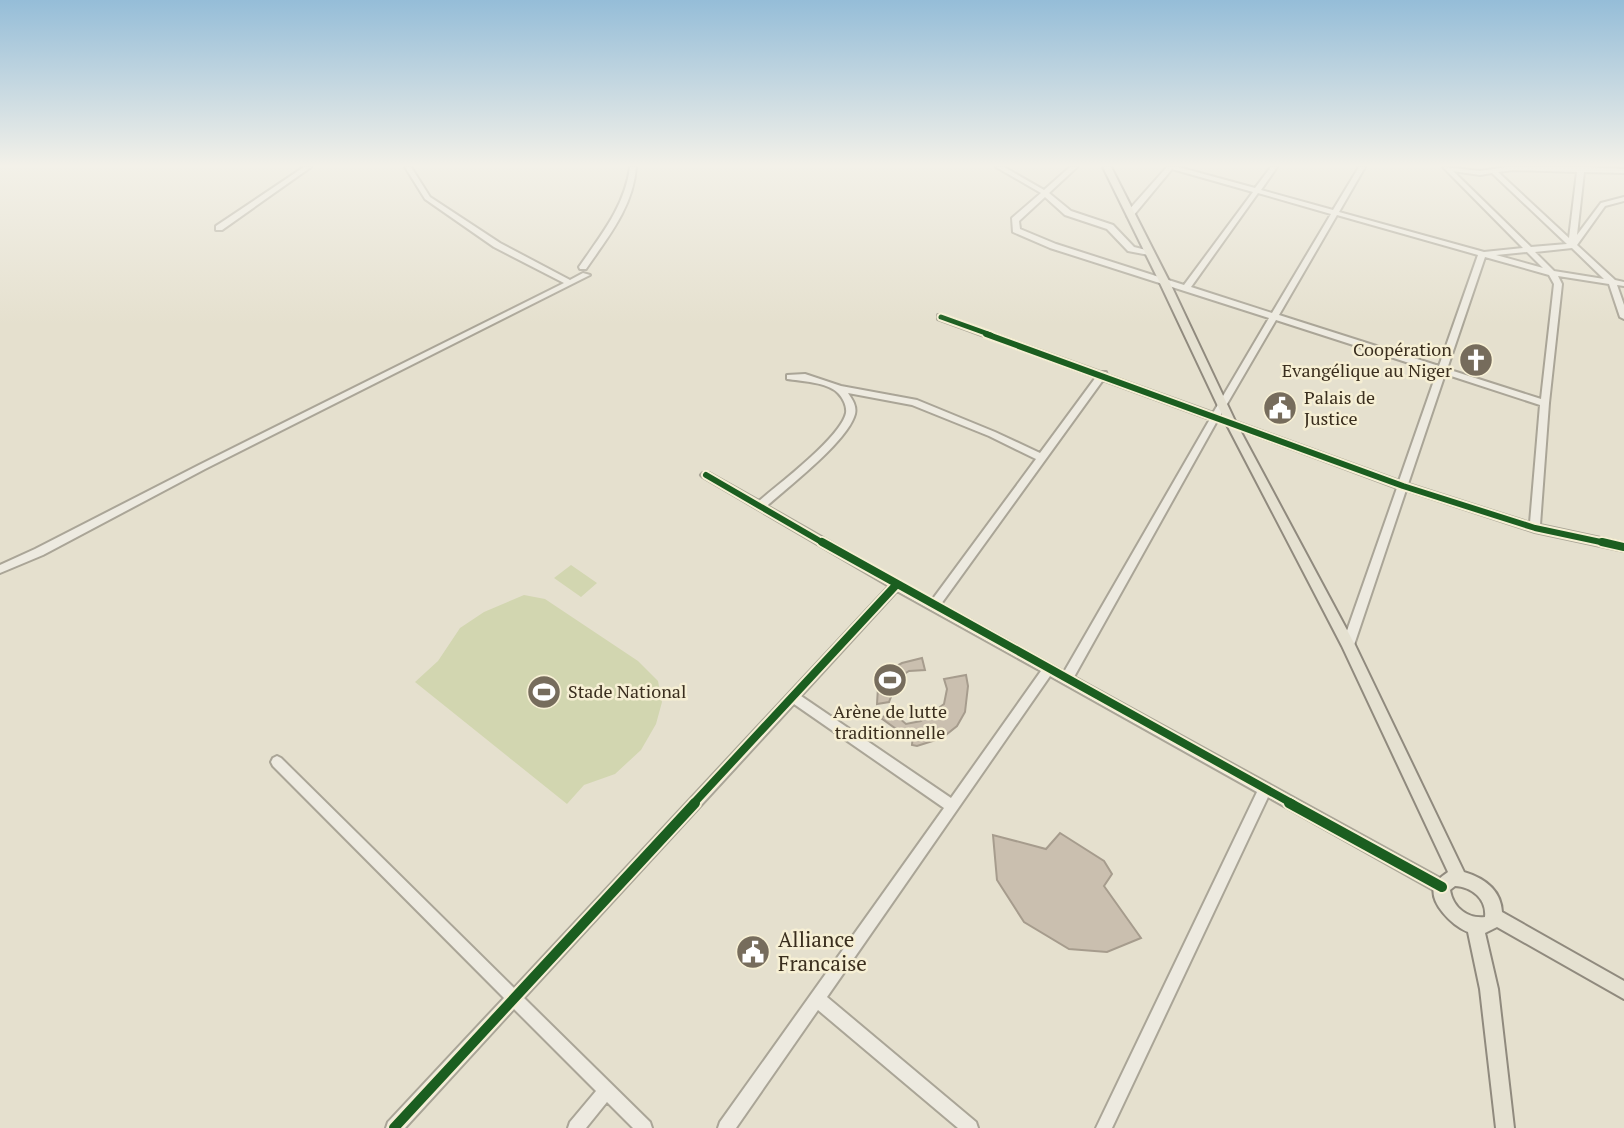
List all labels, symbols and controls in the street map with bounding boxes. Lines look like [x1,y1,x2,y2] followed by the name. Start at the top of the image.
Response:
[1282,337,1452,382] place label: Coopération Evangélique au Niger
[1457,341,1495,379] church icon: Coopération Evangélique au Niger
[1304,385,1375,430] place label: Palais de Justice
[1261,389,1299,427] public building icon: Palais de Justice
[871,661,909,699] sports icon: Arène de lutte traditionnelle
[525,673,563,711] sports icon: Stade National
[568,679,686,703] place label: Stade National
[833,699,947,744] place label: Arène de lutte traditionnelle
[778,925,867,977] place label: Alliance Francaise
[734,933,772,971] public building icon: Alliance Francaise

